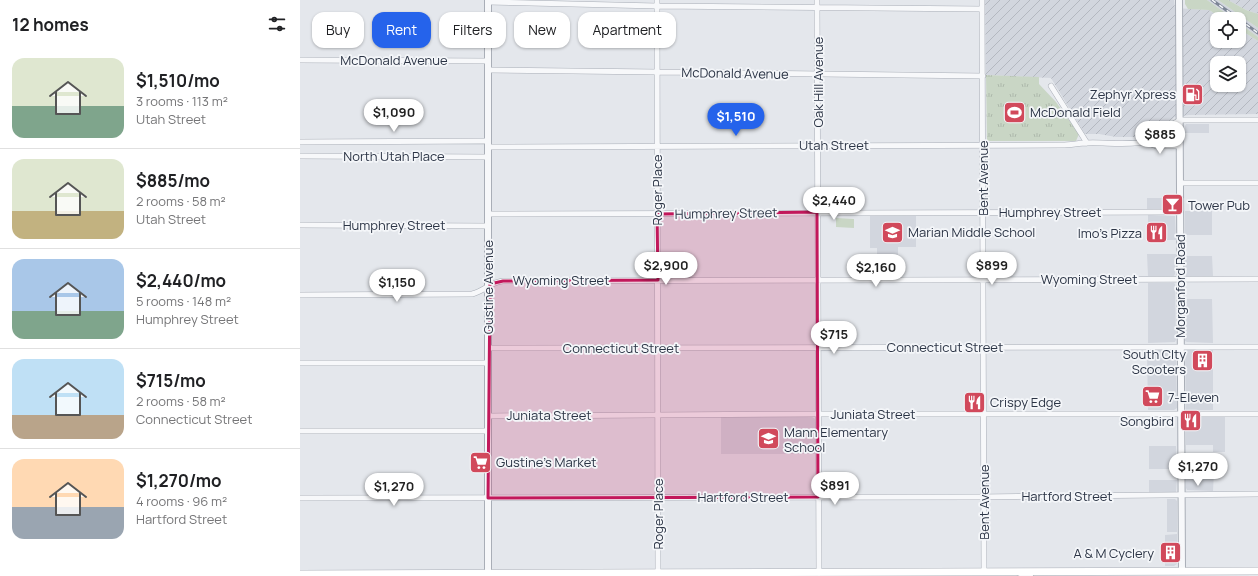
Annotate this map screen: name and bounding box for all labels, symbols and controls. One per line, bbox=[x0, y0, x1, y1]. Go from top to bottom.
chip: Buy bbox=[312, 12, 364, 48]
chip: Rent bbox=[372, 12, 431, 48]
chip: Filters bbox=[439, 12, 506, 48]
chip: New bbox=[514, 12, 570, 48]
chip: Apartment bbox=[578, 12, 676, 48]
map controls bbox=[1210, 12, 1246, 92]
button: locate bbox=[1210, 12, 1246, 48]
text: 12 homes bbox=[12, 13, 89, 36]
icon: filters bbox=[266, 13, 288, 35]
street label: Oak Hill Avenue bbox=[809, 36, 827, 127]
street label: McDonald Avenue bbox=[340, 51, 448, 69]
button: layers bbox=[1210, 56, 1246, 92]
street label: McDonald Avenue bbox=[681, 63, 789, 83]
text: $1,510/mo bbox=[136, 69, 220, 92]
icon: home bbox=[44, 74, 92, 122]
fuel station icon: Zephyr Xpress bbox=[1179, 81, 1205, 107]
place label: Zephyr Xpress bbox=[1090, 85, 1176, 103]
text: 3 rooms · 113 m² bbox=[136, 92, 228, 110]
pin: $1,090 bbox=[361, 99, 427, 133]
sports icon: McDonald Field bbox=[1001, 99, 1027, 125]
text: $1,090 bbox=[373, 103, 415, 121]
pin: $1,510 bbox=[703, 103, 769, 137]
place label: McDonald Field bbox=[1030, 103, 1121, 121]
text: $1,510 bbox=[716, 107, 756, 125]
text: Utah Street bbox=[136, 110, 206, 128]
pin: $885 bbox=[1136, 121, 1184, 155]
text: $885 bbox=[1144, 125, 1176, 143]
street label: Utah Street bbox=[799, 136, 869, 154]
street label: Bent Avenue bbox=[974, 140, 992, 216]
street label: North Utah Place bbox=[343, 147, 445, 165]
street label: Roger Place bbox=[648, 154, 666, 226]
text: $885/mo bbox=[136, 169, 210, 192]
icon: home bbox=[44, 175, 92, 223]
pin: $2,440 bbox=[801, 187, 867, 221]
text: $2,440 bbox=[812, 191, 856, 209]
text: 2 rooms · 58 m² bbox=[136, 192, 226, 210]
bar icon: Tower Pub bbox=[1159, 192, 1185, 218]
place label: Tower Pub bbox=[1188, 196, 1250, 214]
street label: Humphrey Street bbox=[674, 203, 778, 223]
street label: Humphrey Street bbox=[999, 203, 1101, 221]
text: Utah Street bbox=[136, 210, 206, 228]
street label: Humphrey Street bbox=[343, 216, 445, 234]
school or university icon: Marian Middle School bbox=[880, 219, 906, 245]
restaurant icon: Imo's Pizza bbox=[1144, 220, 1170, 246]
place label: Marian Middle School bbox=[908, 223, 1035, 241]
place label: Imo's Pizza bbox=[1078, 224, 1142, 242]
street label: Morganford Road bbox=[1171, 234, 1189, 338]
street label: Gustine Avenue bbox=[479, 239, 497, 334]
pin: $2,900 bbox=[633, 252, 699, 286]
pin: $899 bbox=[968, 252, 1016, 286]
pin: $2,160 bbox=[843, 254, 909, 288]
text: $2,900 bbox=[643, 256, 689, 274]
text: $899 bbox=[976, 256, 1008, 274]
text: $2,160 bbox=[856, 258, 896, 276]
text: $2,440/mo bbox=[136, 269, 226, 292]
pin: $1,150 bbox=[364, 269, 430, 303]
street label: Wyoming Street bbox=[1041, 270, 1137, 288]
street label: Wyoming Street bbox=[513, 271, 609, 289]
text: $1,150 bbox=[378, 273, 416, 291]
icon: home bbox=[44, 275, 92, 323]
text: 5 rooms · 148 m² bbox=[136, 292, 231, 310]
text: Humphrey Street bbox=[136, 310, 239, 328]
pin: $715 bbox=[810, 321, 858, 355]
text: $715 bbox=[820, 325, 848, 343]
street label: Connecticut Street bbox=[887, 338, 1003, 356]
street label: Connecticut Street bbox=[563, 339, 679, 357]
place label: South CIty Scooters bbox=[1123, 345, 1186, 378]
building icon: South CIty Scooters bbox=[1189, 348, 1215, 374]
text: $715/mo bbox=[136, 369, 206, 392]
icon: home bbox=[44, 375, 92, 423]
supermarket icon: 7-Eleven bbox=[1140, 384, 1166, 410]
place label: 7-Eleven bbox=[1168, 388, 1219, 406]
restaurant icon: Crispy Edge bbox=[961, 389, 987, 415]
text: 2 rooms · 58 m² bbox=[136, 392, 226, 410]
place label: Crispy Edge bbox=[990, 393, 1062, 411]
street label: Juniata Street bbox=[831, 405, 915, 423]
street label: Juniata Street bbox=[507, 406, 591, 424]
restaurant icon: Songbird bbox=[1177, 408, 1203, 434]
text: Connecticut Street bbox=[136, 410, 252, 428]
place label: Songbird bbox=[1120, 412, 1174, 430]
place label: Mann Elementary School bbox=[784, 423, 888, 456]
school or university icon: Mann Elementary School bbox=[755, 426, 781, 452]
supermarket icon: Gustine's Market bbox=[468, 449, 494, 475]
place label: Gustine's Market bbox=[496, 453, 596, 471]
pin: $1,270 bbox=[1165, 453, 1231, 487]
text: $1,270 bbox=[1178, 457, 1218, 475]
street label: Bent Avenue bbox=[975, 464, 993, 540]
text: $1,270/mo bbox=[136, 469, 221, 492]
pin: $891 bbox=[811, 472, 859, 506]
pin: $1,270 bbox=[361, 473, 427, 507]
icon: home bbox=[44, 475, 92, 523]
text: $891 bbox=[820, 476, 850, 494]
text: $1,270 bbox=[374, 477, 414, 495]
street label: Roger Place bbox=[649, 478, 667, 550]
street label: Hartford Street bbox=[1021, 487, 1113, 505]
street label: Hartford Street bbox=[697, 488, 789, 506]
text: 4 rooms · 96 m² bbox=[136, 492, 227, 510]
text: Hartford Street bbox=[136, 510, 227, 528]
building icon: A & M Cyclery bbox=[1157, 540, 1183, 566]
place label: A & M Cyclery bbox=[1074, 544, 1154, 562]

